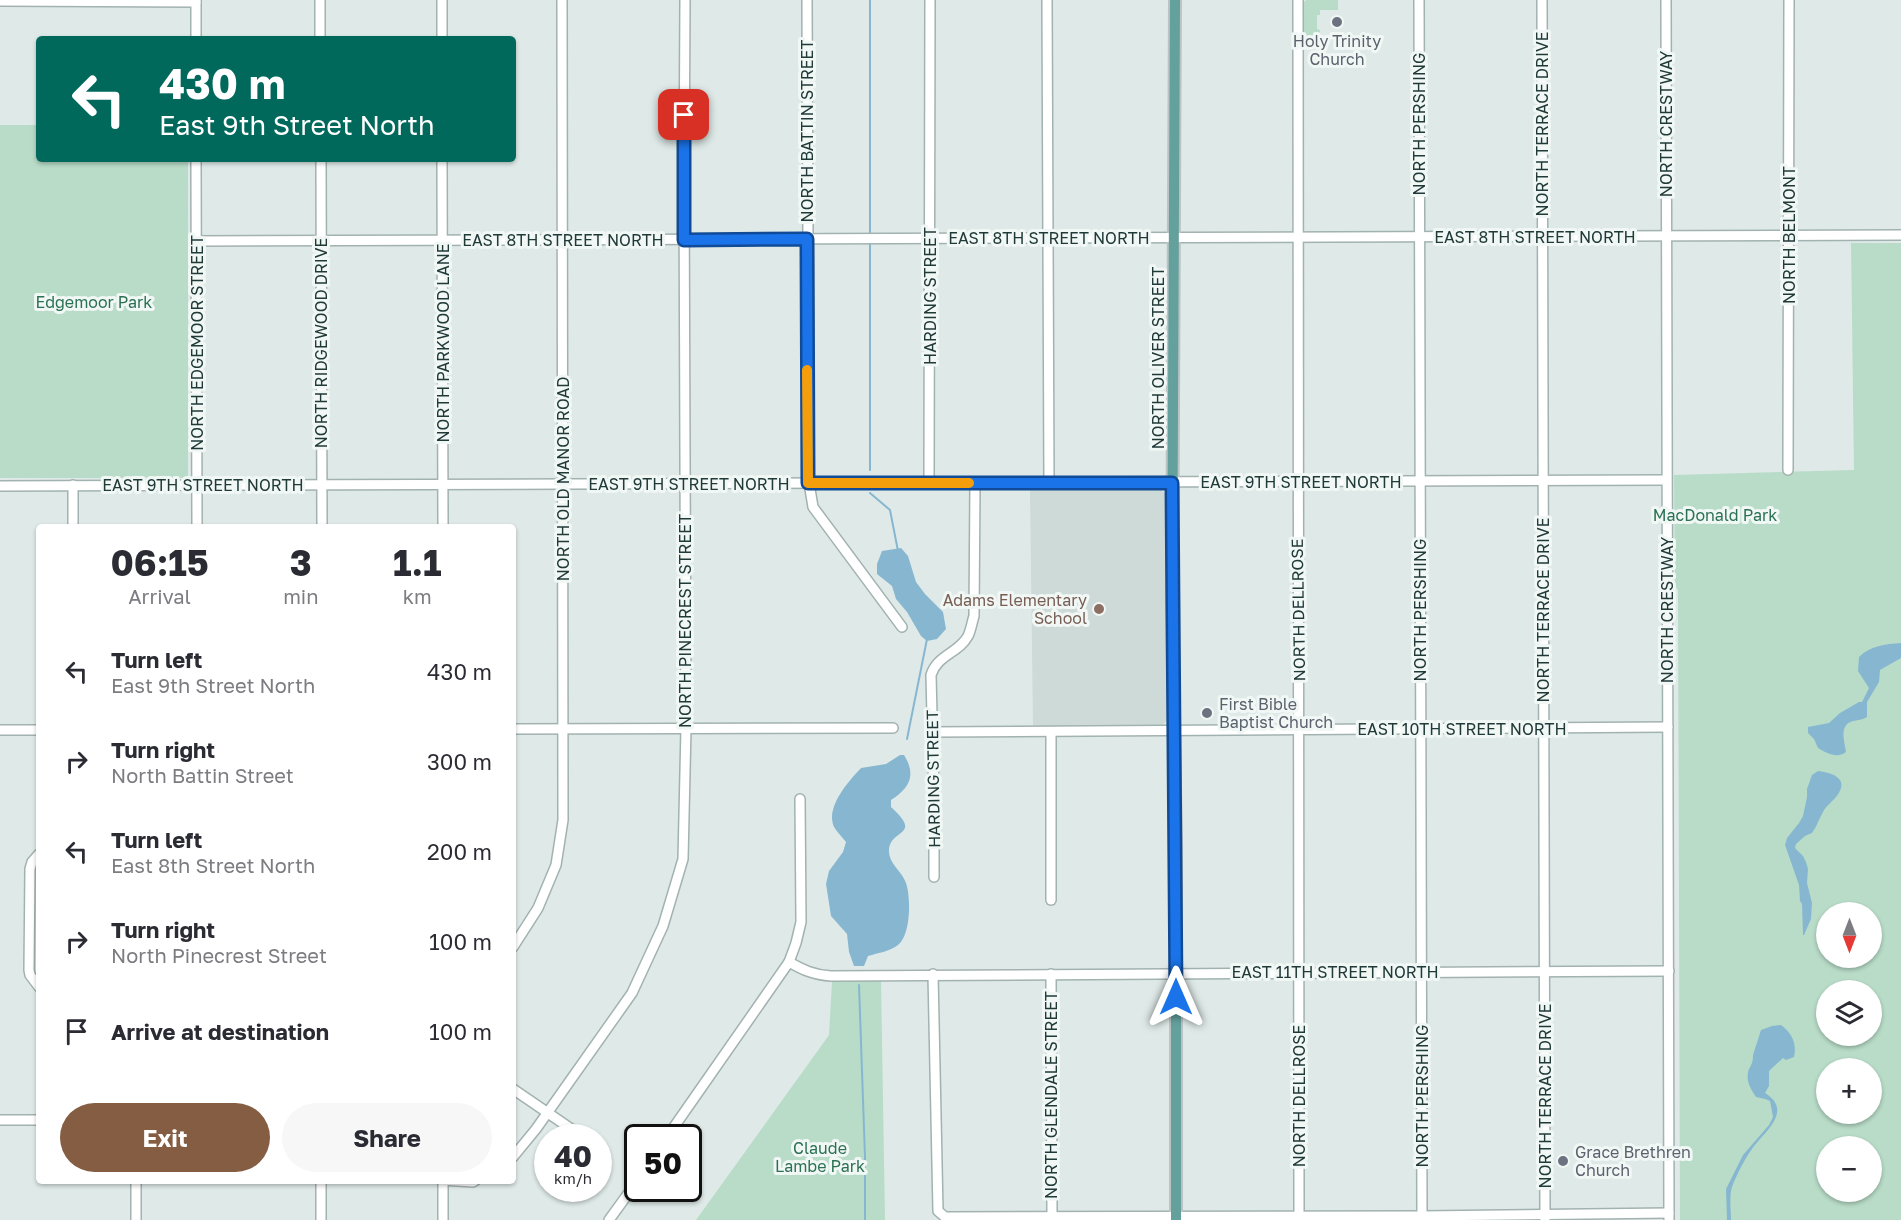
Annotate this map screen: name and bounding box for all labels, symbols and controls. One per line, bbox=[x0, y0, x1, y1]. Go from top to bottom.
marker: Holy Trinity Church bbox=[1330, 15, 1344, 29]
place label: Holy Trinity Church bbox=[1293, 31, 1381, 69]
street label: NORTH TERRACE DRIVE bbox=[1532, 32, 1552, 216]
street label: NORTH BATTIN STREET bbox=[797, 40, 817, 222]
street label: NORTH CRESTWAY bbox=[1656, 50, 1676, 197]
street label: NORTH PERSHING bbox=[1409, 53, 1429, 195]
text: 430 m bbox=[159, 58, 285, 108]
icon: left bbox=[60, 60, 138, 138]
pin bbox=[658, 89, 709, 140]
icon: arrive bbox=[667, 98, 700, 131]
text: East 9th Street North bbox=[159, 109, 435, 141]
street label: NORTH BELMONT bbox=[1779, 166, 1799, 304]
street label: HARDING STREET bbox=[920, 227, 940, 365]
street label: EAST 8TH STREET NORTH bbox=[1434, 227, 1636, 247]
street label: EAST 8TH STREET NORTH bbox=[948, 228, 1150, 248]
street label: EAST 8TH STREET NORTH bbox=[462, 230, 664, 250]
street label: NORTH EDGEMOOR STREET bbox=[187, 235, 207, 451]
street label: NORTH RIDGEWOOD DRIVE bbox=[311, 238, 331, 448]
street label: NORTH PARKWOOD LANE bbox=[433, 243, 453, 443]
street label: NORTH OLIVER STREET bbox=[1148, 267, 1168, 449]
park label: Edgemoor Park bbox=[36, 292, 152, 312]
street label: NORTH OLD MANOR ROAD bbox=[553, 377, 573, 581]
street label: EAST 9TH STREET NORTH bbox=[1200, 472, 1402, 492]
street label: EAST 9TH STREET NORTH bbox=[588, 474, 790, 494]
street label: EAST 9TH STREET NORTH bbox=[102, 475, 304, 495]
park label: MacDonald Park bbox=[1653, 505, 1777, 525]
street label: NORTH PINECREST STREET bbox=[675, 514, 695, 728]
street label: NORTH TERRACE DRIVE bbox=[1533, 518, 1553, 702]
street label: NORTH CRESTWAY bbox=[1657, 536, 1677, 683]
street label: NORTH DELLROSE bbox=[1287, 538, 1309, 682]
street label: NORTH PERSHING bbox=[1410, 539, 1430, 681]
text: 06:15 bbox=[110, 541, 209, 584]
text: 3 bbox=[290, 541, 312, 584]
text: 1.1 bbox=[393, 541, 442, 584]
text: Arrival bbox=[128, 584, 191, 608]
text: min bbox=[283, 584, 319, 608]
text: km bbox=[403, 584, 432, 608]
place label: Adams Elementary School bbox=[943, 590, 1087, 628]
marker: Adams Elementary School bbox=[1092, 602, 1106, 616]
text: Turn left bbox=[111, 646, 202, 673]
icon: left bbox=[60, 655, 93, 688]
text: 430 m bbox=[427, 658, 492, 685]
text: East 9th Street North bbox=[111, 673, 315, 697]
place label: First Bible Baptist Church bbox=[1219, 694, 1333, 732]
marker: First Bible Baptist Church bbox=[1200, 706, 1214, 720]
street label: HARDING STREET bbox=[922, 710, 944, 848]
street label: EAST 10TH STREET NORTH bbox=[1357, 719, 1567, 739]
text: Turn right bbox=[111, 736, 215, 763]
icon: right bbox=[60, 745, 93, 778]
text: 300 m bbox=[427, 748, 492, 775]
text: North Battin Street bbox=[111, 763, 294, 787]
text: Turn left bbox=[111, 826, 202, 853]
icon: left bbox=[60, 835, 93, 868]
text: 200 m bbox=[427, 838, 492, 865]
text: East 8th Street North bbox=[111, 853, 315, 877]
north arrow bbox=[1816, 902, 1882, 968]
map controls bbox=[1816, 902, 1882, 1202]
text: Turn right bbox=[111, 916, 215, 943]
icon: right bbox=[60, 925, 93, 958]
text: 100 m bbox=[429, 928, 492, 955]
text: North Pinecrest Street bbox=[111, 943, 327, 967]
street label: EAST 11TH STREET NORTH bbox=[1231, 962, 1439, 982]
position arrow bbox=[1144, 965, 1208, 1029]
button: layers bbox=[1816, 980, 1882, 1046]
street label: NORTH GLENDALE STREET bbox=[1041, 991, 1061, 1199]
street label: NORTH TERRACE DRIVE bbox=[1535, 1004, 1555, 1188]
icon: arrive bbox=[60, 1015, 93, 1048]
text: Arrive at destination bbox=[111, 1018, 329, 1045]
text: 100 m bbox=[429, 1018, 492, 1045]
street label: NORTH DELLROSE bbox=[1289, 1025, 1309, 1167]
street label: NORTH PERSHING bbox=[1412, 1025, 1432, 1167]
button: + bbox=[1816, 1058, 1882, 1124]
button: Exit bbox=[60, 1103, 270, 1172]
button: Share bbox=[282, 1103, 492, 1172]
speed limit sign: 50 bbox=[624, 1124, 702, 1202]
button: − bbox=[1816, 1136, 1882, 1202]
text: 40 bbox=[554, 1138, 592, 1174]
park label: Claude Lambe Park bbox=[775, 1138, 865, 1176]
place label: Grace Brethren Church bbox=[1575, 1142, 1691, 1180]
marker: Grace Brethren Church bbox=[1556, 1154, 1570, 1168]
text: km/h bbox=[554, 1169, 592, 1187]

